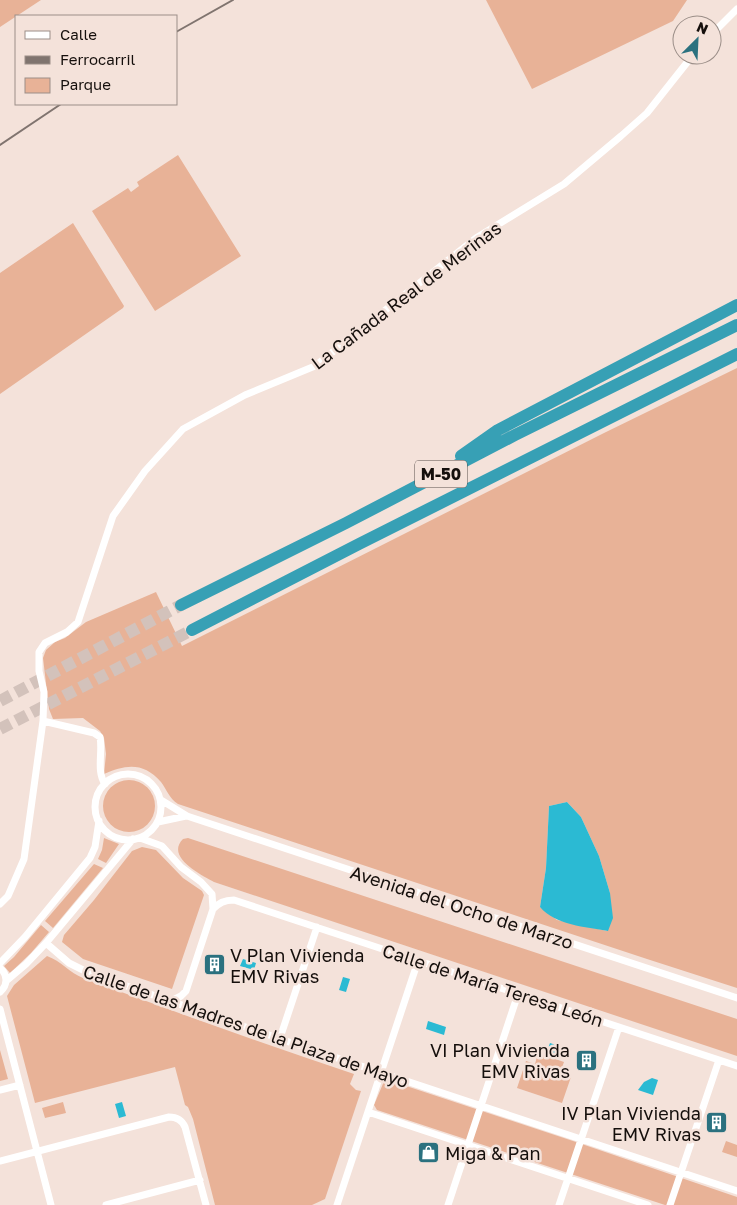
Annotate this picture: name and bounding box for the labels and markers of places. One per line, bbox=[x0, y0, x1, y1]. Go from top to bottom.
place label: V Plan Vivienda EMV Rivas bbox=[230, 944, 364, 987]
building icon: V Plan Vivienda EMV Rivas bbox=[202, 953, 226, 977]
place label: VI Plan Vivienda EMV Rivas bbox=[430, 1039, 570, 1082]
building icon: VI Plan Vivienda EMV Rivas bbox=[574, 1048, 598, 1072]
place label: IV Plan Vivienda EMV Rivas bbox=[561, 1102, 701, 1145]
building icon: IV Plan Vivienda EMV Rivas bbox=[705, 1111, 729, 1135]
shop icon: Miga & Pan bbox=[417, 1141, 441, 1165]
place label: Miga & Pan bbox=[445, 1142, 540, 1164]

